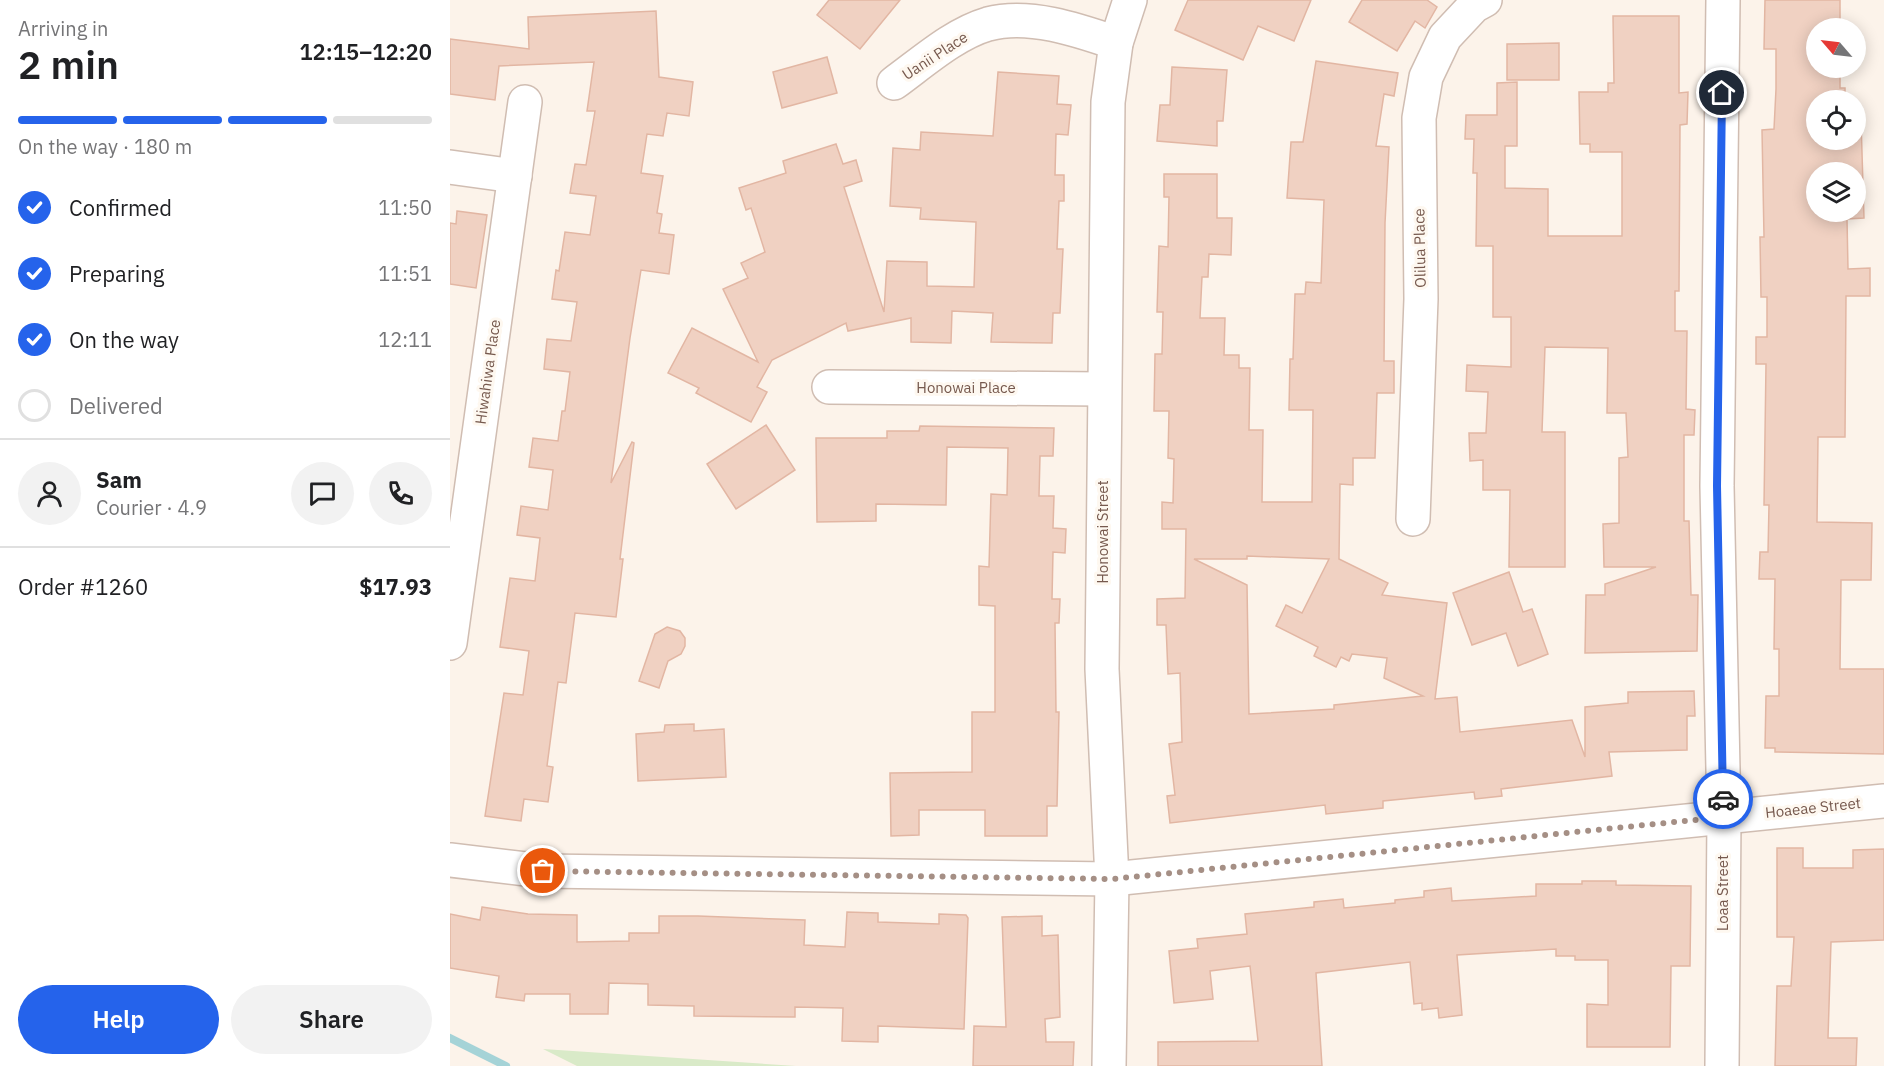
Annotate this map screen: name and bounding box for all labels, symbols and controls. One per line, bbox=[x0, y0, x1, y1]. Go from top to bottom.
text: Arriving in bbox=[18, 15, 108, 42]
north arrow bbox=[1806, 18, 1866, 78]
map controls bbox=[1806, 18, 1866, 222]
street label: Uanii Place bbox=[898, 27, 971, 84]
text: 12:15–12:20 bbox=[299, 37, 432, 66]
text: 2 min bbox=[18, 39, 119, 90]
pin bbox=[1696, 67, 1747, 118]
icon: home bbox=[1705, 76, 1738, 109]
button: locate bbox=[1806, 90, 1866, 150]
text: On the way · 180 m bbox=[18, 133, 192, 160]
button: layers bbox=[1806, 162, 1866, 222]
icon: check bbox=[18, 191, 51, 224]
text: Confirmed bbox=[69, 193, 172, 222]
text: 11:50 bbox=[378, 194, 432, 221]
street label: Olilua Place bbox=[1409, 208, 1430, 288]
icon: check bbox=[18, 257, 51, 290]
text: Preparing bbox=[69, 259, 164, 288]
text: 11:51 bbox=[378, 260, 432, 287]
street label: Hiwahiwa Place bbox=[471, 318, 504, 426]
icon: check bbox=[18, 323, 51, 356]
text: On the way bbox=[69, 325, 179, 354]
text: 12:11 bbox=[378, 326, 432, 353]
street label: Honowai Place bbox=[916, 378, 1016, 397]
text: Delivered bbox=[69, 391, 163, 420]
button: person bbox=[18, 462, 81, 525]
button: chat bbox=[291, 462, 354, 525]
button: phone bbox=[369, 462, 432, 525]
text: Sam bbox=[96, 465, 142, 494]
street label: Honowai Street bbox=[1093, 480, 1112, 584]
text: Courier · 4.9 bbox=[96, 494, 207, 521]
text: Order #1260 bbox=[18, 572, 148, 601]
text: $17.93 bbox=[359, 572, 432, 601]
courier bbox=[1693, 769, 1753, 829]
icon: car bbox=[1707, 783, 1740, 816]
street label: Hoaeae Street bbox=[1764, 793, 1862, 822]
pin bbox=[517, 845, 568, 896]
icon: bag bbox=[526, 854, 559, 887]
street label: Loaa Street bbox=[1713, 855, 1732, 931]
button: Help bbox=[18, 985, 219, 1054]
button: Share bbox=[231, 985, 432, 1054]

